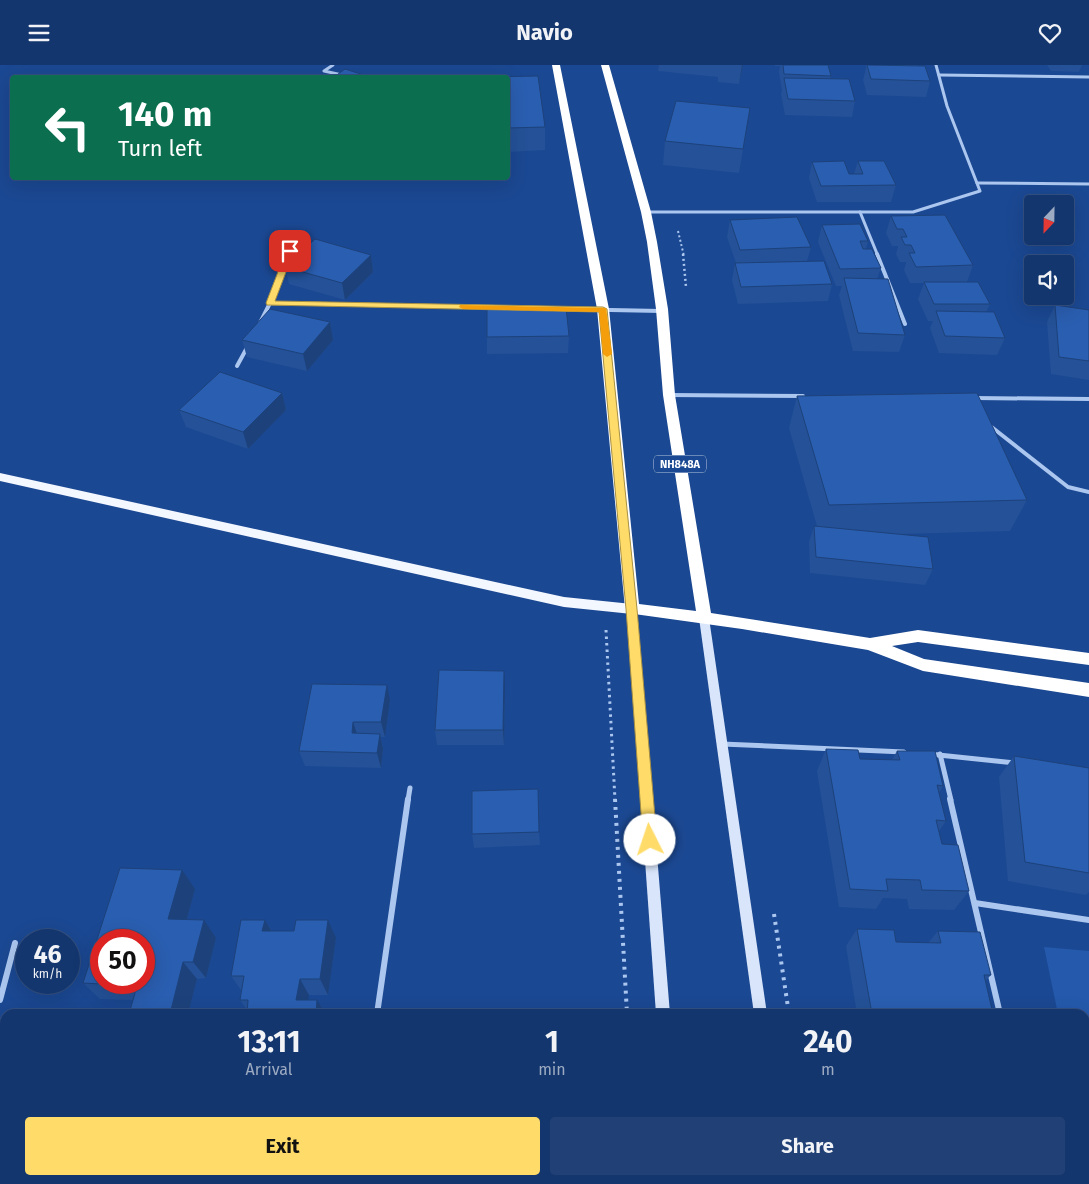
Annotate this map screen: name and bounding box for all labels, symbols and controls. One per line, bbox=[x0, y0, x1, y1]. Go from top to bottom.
icon: menu bbox=[25, 19, 53, 47]
text: Navio bbox=[516, 19, 573, 46]
icon: heart bbox=[1036, 19, 1064, 47]
text: 140 m bbox=[118, 93, 212, 135]
icon: left bbox=[35, 95, 100, 160]
text: Turn left bbox=[118, 135, 202, 162]
north arrow bbox=[1024, 195, 1074, 245]
map controls bbox=[1024, 195, 1074, 305]
pin bbox=[269, 230, 311, 272]
icon: arrive bbox=[276, 237, 304, 265]
button: sound bbox=[1024, 255, 1074, 305]
road number: NH848A bbox=[654, 455, 706, 473]
position arrow bbox=[623, 813, 675, 865]
speed limit sign: 50 bbox=[90, 929, 155, 994]
text: 46 bbox=[33, 940, 62, 970]
text: km/h bbox=[33, 967, 62, 981]
text: 13:11 bbox=[238, 1024, 301, 1060]
text: 1 bbox=[545, 1024, 559, 1060]
text: 240 bbox=[803, 1024, 852, 1060]
text: Arrival bbox=[246, 1060, 293, 1079]
text: min bbox=[538, 1060, 566, 1079]
text: m bbox=[821, 1060, 835, 1079]
button: Exit bbox=[25, 1117, 540, 1175]
button: Share bbox=[550, 1117, 1065, 1175]

